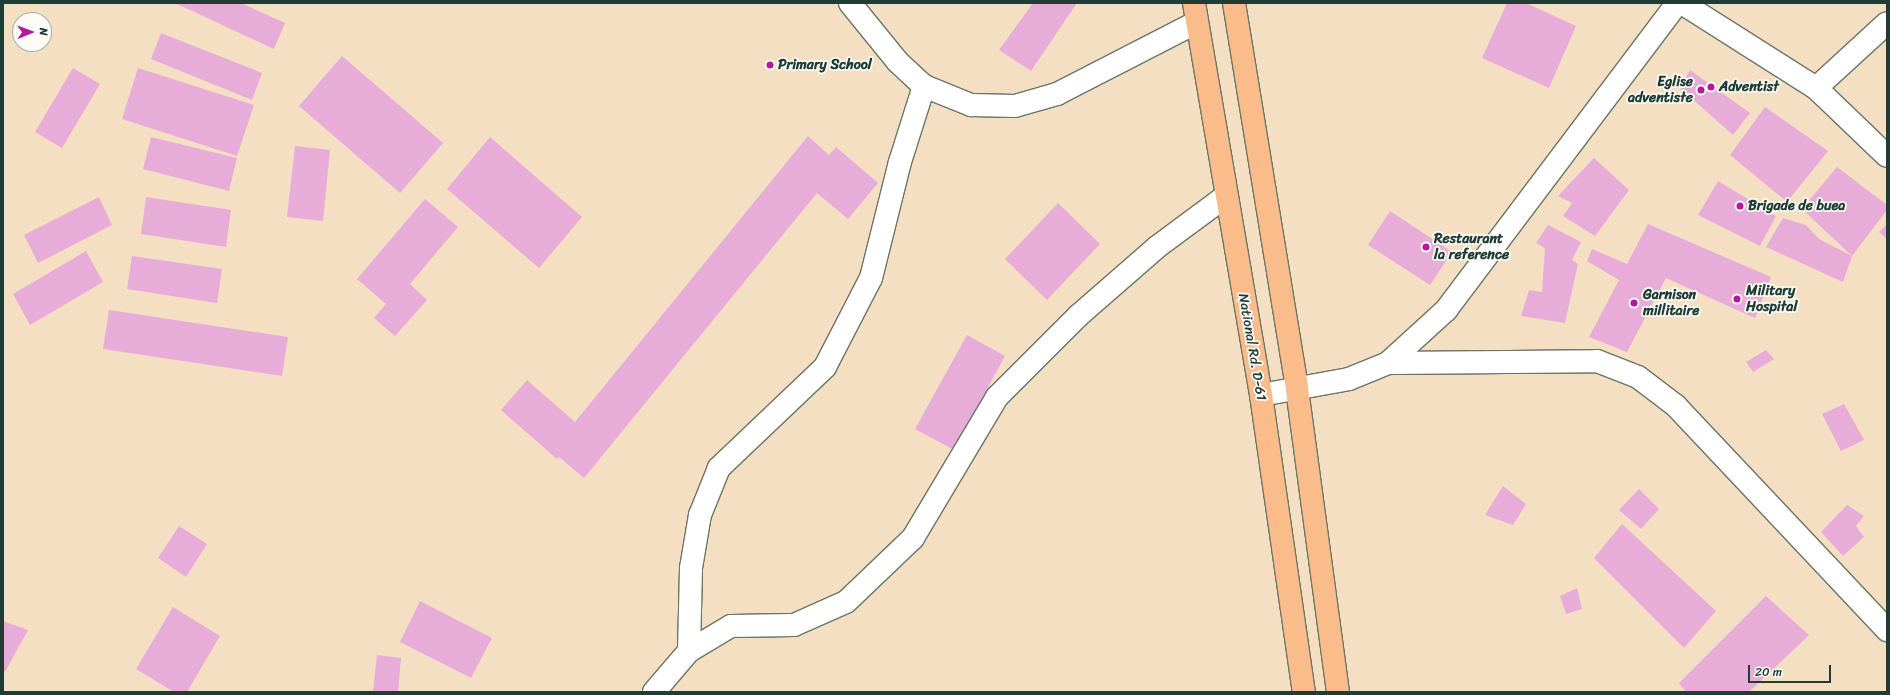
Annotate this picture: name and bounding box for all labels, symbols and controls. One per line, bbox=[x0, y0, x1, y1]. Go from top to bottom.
north arrow bbox=[12, 12, 52, 52]
text: N bbox=[34, 28, 53, 36]
place label: Primary School bbox=[778, 57, 872, 73]
marker: Primary School bbox=[765, 60, 775, 70]
place label: Eglise adventiste bbox=[1628, 74, 1693, 106]
place label: Adventist bbox=[1719, 79, 1779, 95]
marker: Adventist bbox=[1706, 82, 1716, 92]
marker: Eglise adventiste bbox=[1696, 85, 1706, 95]
place label: Brigade de buea bbox=[1748, 198, 1846, 214]
marker: Brigade de buea bbox=[1735, 201, 1745, 211]
place label: Restaurant la reference bbox=[1434, 231, 1509, 264]
marker: Restaurant la reference bbox=[1421, 242, 1431, 252]
place label: Military Hospital bbox=[1746, 283, 1797, 316]
place label: Garnison millitaire bbox=[1643, 287, 1699, 320]
street label: National Rd. D-61 bbox=[1234, 292, 1270, 402]
marker: Military Hospital bbox=[1731, 293, 1743, 305]
marker: Garnison millitaire bbox=[1628, 297, 1640, 309]
scale bar bbox=[1750, 657, 1833, 683]
text: 20 m bbox=[1755, 661, 1782, 683]

